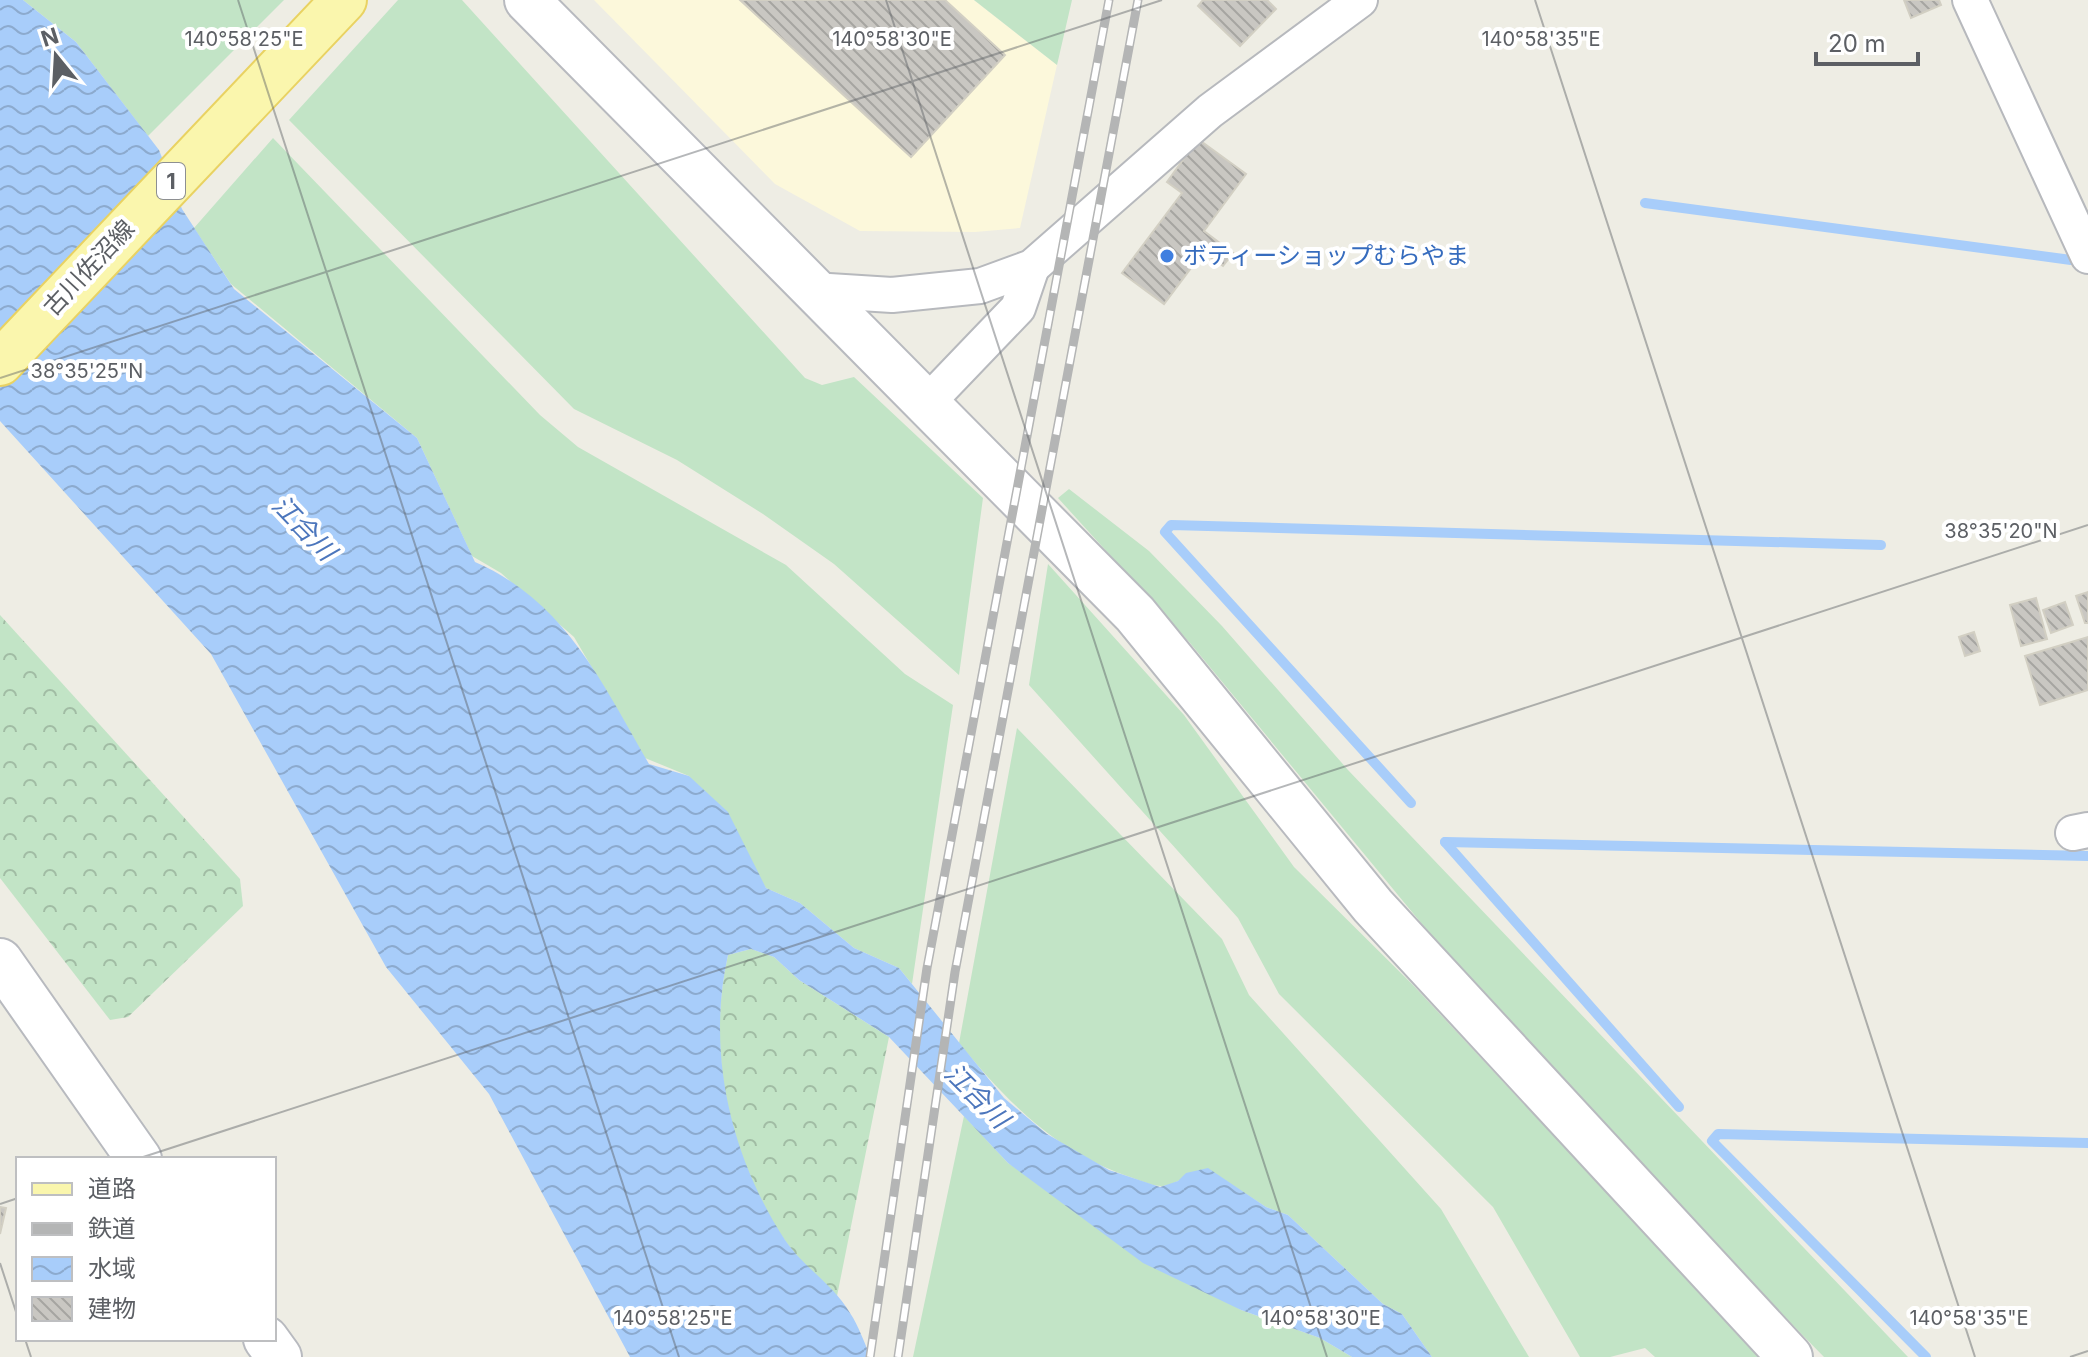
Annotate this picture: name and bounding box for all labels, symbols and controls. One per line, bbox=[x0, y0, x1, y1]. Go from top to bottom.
north arrow bbox=[16, 16, 96, 96]
scale bar bbox=[1816, 16, 1918, 66]
text: N bbox=[38, 22, 62, 52]
text: 140°58'25"E bbox=[184, 27, 304, 51]
text: 140°58'30"E bbox=[832, 27, 952, 51]
text: 140°58'35"E bbox=[1481, 27, 1601, 51]
text: 20 m bbox=[1828, 29, 1886, 58]
road number: 1 bbox=[157, 163, 185, 199]
street label: 古川佐沼線 bbox=[37, 214, 140, 321]
place label: ボティーショップむらやま bbox=[1183, 241, 1469, 270]
marker: ボティーショップむらやま bbox=[1158, 247, 1176, 265]
text: 38°35'25"N bbox=[31, 359, 143, 383]
water label: 江合川 bbox=[266, 489, 345, 569]
text: 38°35'20"N bbox=[1944, 519, 2058, 543]
water label: 江合川 bbox=[939, 1057, 1018, 1136]
legend bbox=[16, 1157, 276, 1341]
text: 道路 bbox=[88, 1174, 136, 1203]
text: 鉄道 bbox=[88, 1214, 136, 1243]
text: 水域 bbox=[88, 1254, 136, 1283]
text: 建物 bbox=[88, 1294, 136, 1323]
text: 140°58'25"E bbox=[613, 1306, 733, 1330]
text: 140°58'30"E bbox=[1261, 1306, 1381, 1330]
text: 140°58'35"E bbox=[1909, 1306, 2029, 1330]

